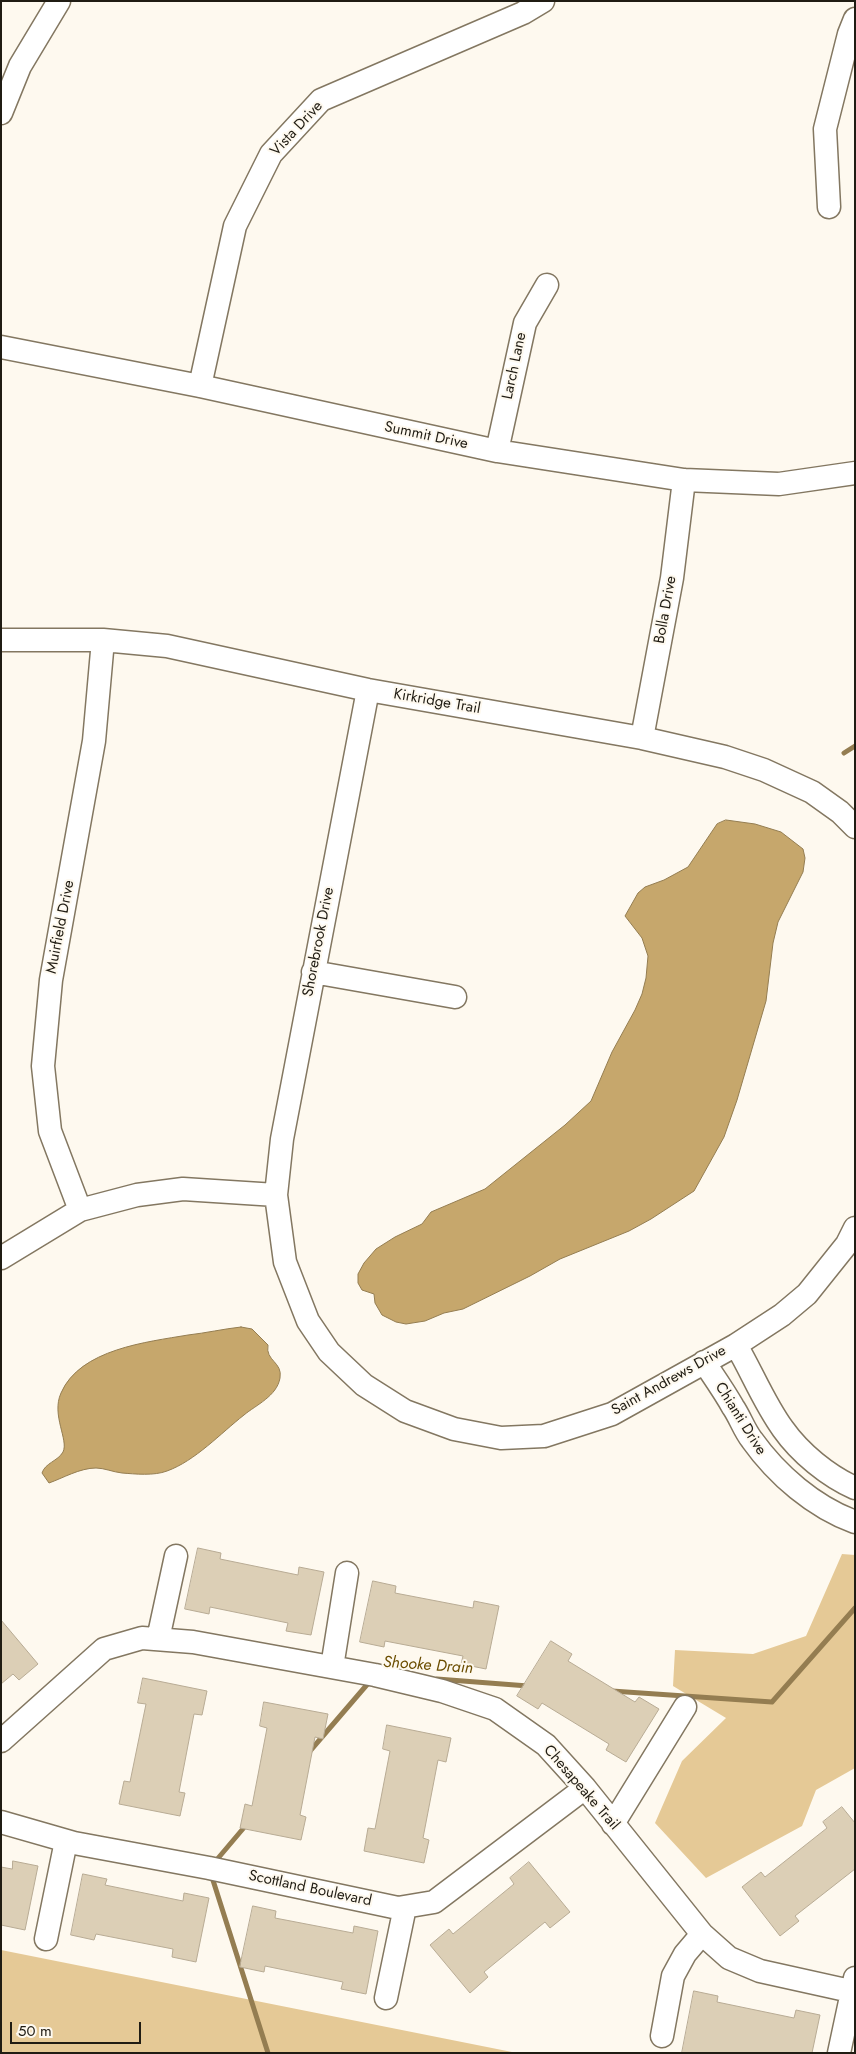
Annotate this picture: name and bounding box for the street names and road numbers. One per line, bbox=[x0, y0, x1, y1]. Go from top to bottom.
street label: Vista Drive bbox=[267, 98, 327, 160]
street label: Larch Lane bbox=[499, 331, 531, 401]
street label: Summit Drive bbox=[383, 418, 469, 454]
street label: Bolla Drive bbox=[651, 575, 681, 645]
street label: Kirkridge Trail bbox=[392, 685, 482, 719]
street label: Muirfield Drive bbox=[43, 879, 79, 975]
street label: Shorebrook Drive bbox=[300, 886, 338, 998]
street label: Saint Andrews Drive bbox=[609, 1342, 729, 1420]
street label: Chianti Drive bbox=[711, 1379, 769, 1459]
street label: Chesapeake Trail bbox=[539, 1742, 623, 1834]
street label: Scottland Boulevard bbox=[247, 1867, 373, 1911]

